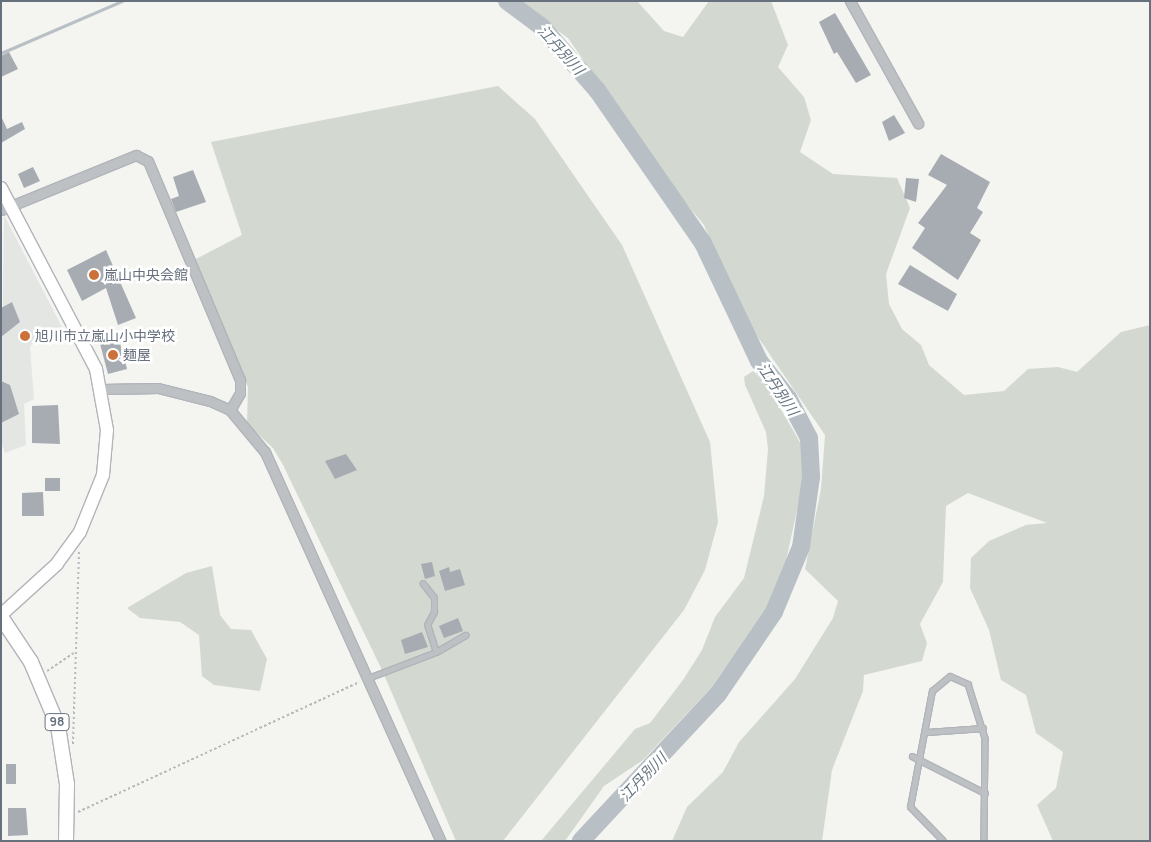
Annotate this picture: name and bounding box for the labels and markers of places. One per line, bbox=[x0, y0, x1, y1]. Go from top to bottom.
place label: 嵐山中央会館 bbox=[104, 267, 188, 283]
marker: 嵐山中央会館 bbox=[88, 269, 100, 281]
place label: 旭川市立嵐山小中学校 bbox=[35, 328, 175, 344]
marker: 旭川市立嵐山小中学校 bbox=[19, 330, 31, 342]
place label: 麺屋 bbox=[123, 347, 151, 363]
marker: 麺屋 bbox=[107, 349, 119, 361]

